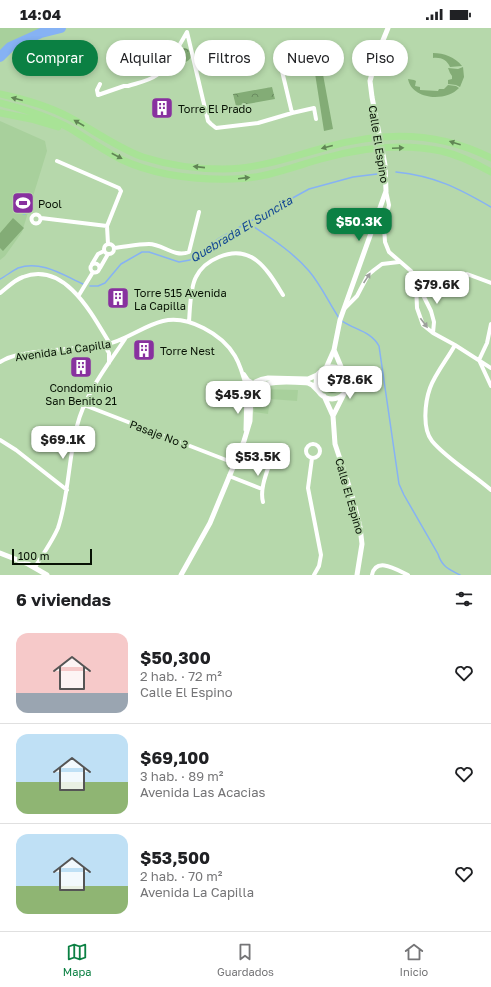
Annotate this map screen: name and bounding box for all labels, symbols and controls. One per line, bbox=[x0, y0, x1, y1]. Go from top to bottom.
text: 14:04 bbox=[20, 5, 61, 23]
chip: Comprar bbox=[12, 40, 98, 76]
chip: Alquilar bbox=[106, 40, 186, 76]
chip: Filtros bbox=[194, 40, 265, 76]
chip: Nuevo bbox=[273, 40, 344, 76]
chip: Piso bbox=[352, 40, 408, 76]
one-way arrow bbox=[11, 95, 23, 101]
building icon: Torre El Prado bbox=[149, 95, 175, 121]
place label: Torre El Prado bbox=[178, 102, 252, 115]
street label: Calle El Espino bbox=[366, 104, 392, 184]
one-way arrow bbox=[73, 119, 85, 126]
one-way arrow bbox=[449, 140, 461, 146]
one-way arrow bbox=[320, 144, 332, 150]
one-way arrow bbox=[392, 144, 404, 151]
one-way arrow bbox=[111, 153, 123, 160]
one-way arrow bbox=[193, 164, 205, 170]
one-way arrow bbox=[238, 175, 250, 181]
sports icon: Pool bbox=[10, 190, 36, 216]
water label: Quebrada El Suncita bbox=[187, 192, 296, 266]
place label: Pool bbox=[38, 197, 62, 210]
pin: $50.3K bbox=[326, 208, 392, 242]
text: $50.3K bbox=[336, 213, 382, 229]
pin: $79.6K bbox=[404, 271, 470, 305]
one-way arrow bbox=[364, 272, 371, 283]
text: $79.6K bbox=[414, 276, 460, 292]
building icon: Torre 515 Avenida La Capilla bbox=[105, 285, 131, 311]
place label: Torre 515 Avenida La Capilla bbox=[134, 286, 227, 312]
one-way arrow bbox=[419, 318, 428, 329]
street label: Avenida La Capilla bbox=[14, 337, 112, 363]
building icon: Torre Nest bbox=[131, 337, 157, 363]
place label: Torre Nest bbox=[160, 344, 215, 357]
building icon: Condominio San Benito 21 bbox=[68, 354, 94, 380]
pin: $78.6K bbox=[317, 366, 383, 400]
text: $78.6K bbox=[327, 371, 373, 387]
place label: Condominio San Benito 21 bbox=[45, 381, 117, 407]
pin: $45.9K bbox=[205, 381, 271, 415]
text: $45.9K bbox=[215, 386, 261, 402]
street label: Pasaje No 3 bbox=[128, 417, 190, 451]
pin: $69.1K bbox=[30, 426, 96, 460]
text: $69.1K bbox=[40, 431, 86, 447]
pin: $53.5K bbox=[225, 443, 291, 477]
text: $53.5K bbox=[235, 448, 281, 464]
street label: Calle El Espino bbox=[333, 457, 367, 536]
scale bar bbox=[12, 547, 92, 566]
text: 100 m bbox=[18, 549, 49, 562]
icon: filters bbox=[453, 588, 475, 610]
text: 6 viviendas bbox=[16, 589, 111, 610]
text: $50,300 bbox=[140, 647, 211, 668]
icon: home bbox=[48, 649, 96, 697]
icon: heart bbox=[453, 662, 475, 684]
text: 2 hab. · 72 m² bbox=[140, 668, 222, 684]
text: Calle El Espino bbox=[140, 684, 233, 700]
text: $69,100 bbox=[140, 747, 209, 768]
icon: home bbox=[48, 750, 96, 798]
icon: heart bbox=[453, 763, 475, 785]
text: 3 hab. · 89 m² bbox=[140, 768, 223, 784]
text: Avenida Las Acacias bbox=[140, 784, 265, 800]
text: $53,500 bbox=[140, 847, 210, 868]
icon: home bbox=[48, 850, 96, 898]
icon: heart bbox=[453, 863, 475, 885]
text: 2 hab. · 70 m² bbox=[140, 868, 223, 884]
text: Avenida La Capilla bbox=[140, 884, 254, 900]
tab: Mapa bbox=[63, 941, 91, 978]
tab: Guardados bbox=[217, 941, 274, 978]
tab: Inicio bbox=[400, 941, 428, 978]

